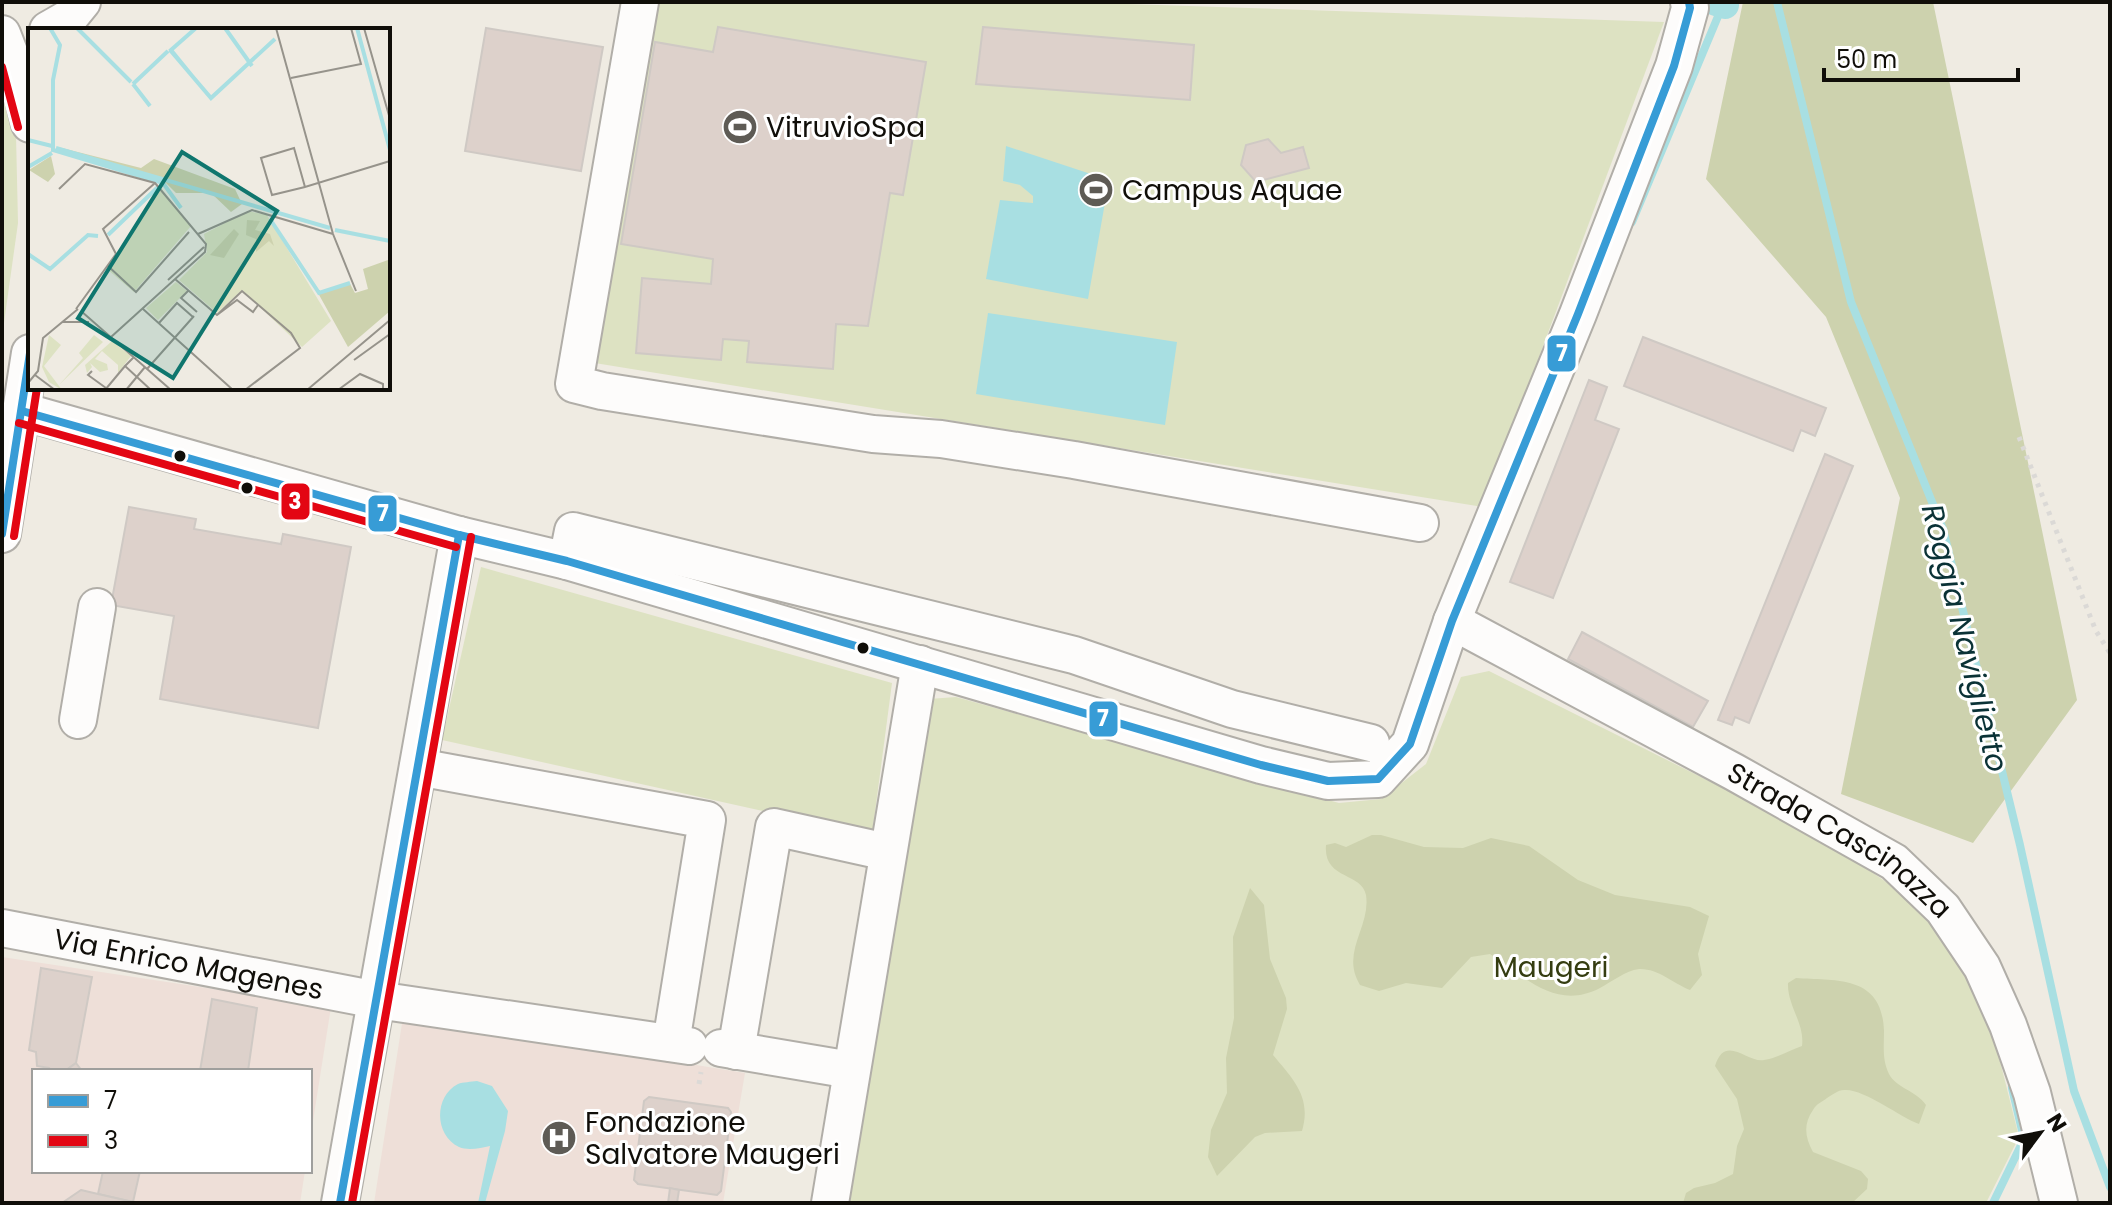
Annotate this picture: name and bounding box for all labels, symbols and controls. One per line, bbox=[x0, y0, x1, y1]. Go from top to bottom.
inset map bbox=[28, 28, 390, 390]
scale bar bbox=[1824, 32, 2018, 82]
text: 50 m bbox=[1836, 43, 1897, 76]
sports icon: VitruvioSpa bbox=[721, 108, 759, 146]
place label: VitruvioSpa bbox=[766, 108, 925, 147]
sports icon: Campus Aquae bbox=[1077, 171, 1115, 209]
place label: Campus Aquae bbox=[1122, 171, 1342, 210]
line badge: 7 bbox=[1546, 334, 1577, 373]
text: 7 bbox=[1556, 338, 1568, 369]
unlabelled marker bbox=[172, 448, 188, 464]
unlabelled marker bbox=[239, 480, 255, 496]
line badge: 3 bbox=[280, 482, 311, 521]
text: 3 bbox=[288, 486, 302, 517]
line badge: 7 bbox=[367, 494, 398, 533]
text: 7 bbox=[377, 498, 389, 529]
water label: Roggia Naviglietto bbox=[1911, 499, 2019, 777]
unlabelled marker bbox=[855, 640, 871, 656]
line badge: 7 bbox=[1088, 700, 1119, 738]
text: 7 bbox=[1097, 703, 1109, 734]
street label: Strada Cascinazza bbox=[1720, 753, 1960, 927]
street label: Via Enrico Magenes bbox=[51, 919, 327, 1009]
park label: Maugeri bbox=[1494, 948, 1608, 987]
legend bbox=[32, 1069, 312, 1173]
text: 7 bbox=[104, 1084, 117, 1117]
north arrow bbox=[2000, 1093, 2080, 1173]
place label: Fondazione Salvatore Maugeri bbox=[585, 1103, 840, 1174]
text: N bbox=[2039, 1107, 2074, 1138]
hospital icon: Fondazione Salvatore Maugeri bbox=[540, 1119, 578, 1157]
text: 3 bbox=[104, 1124, 118, 1157]

